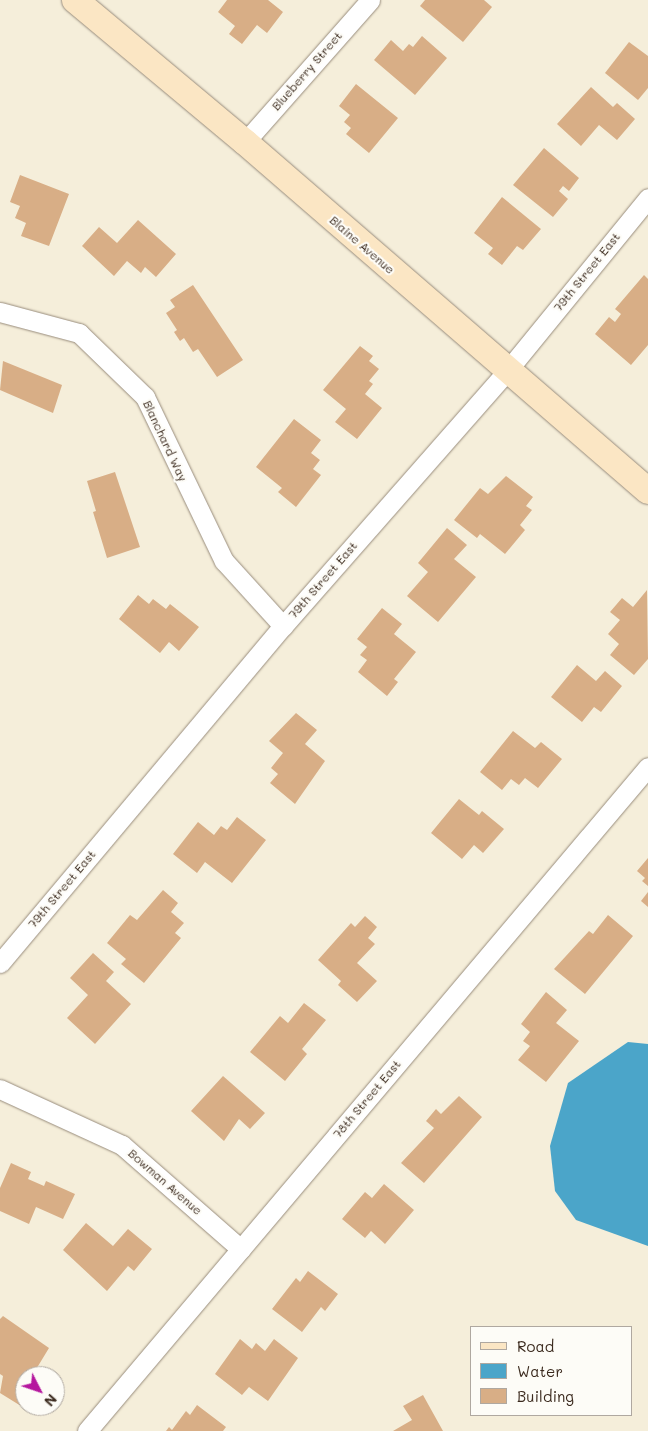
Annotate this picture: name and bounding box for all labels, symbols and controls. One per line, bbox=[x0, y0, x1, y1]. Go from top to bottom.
street label: Blueberry Street bbox=[269, 29, 345, 113]
street label: Blaine Avenue bbox=[327, 213, 397, 277]
street label: 79th Street East bbox=[551, 230, 623, 314]
street label: Blanchard Way bbox=[140, 398, 190, 484]
street label: 79th Street East bbox=[286, 539, 360, 621]
street label: 79th Street East bbox=[25, 847, 99, 931]
street label: 78th Street East bbox=[330, 1057, 404, 1141]
street label: Bowman Avenue bbox=[125, 1146, 205, 1218]
legend bbox=[470, 1326, 633, 1416]
text: Road bbox=[517, 1336, 554, 1356]
text: Water bbox=[517, 1361, 563, 1381]
north arrow bbox=[15, 1366, 65, 1416]
text: Building bbox=[517, 1386, 574, 1406]
text: N bbox=[40, 1390, 62, 1411]

